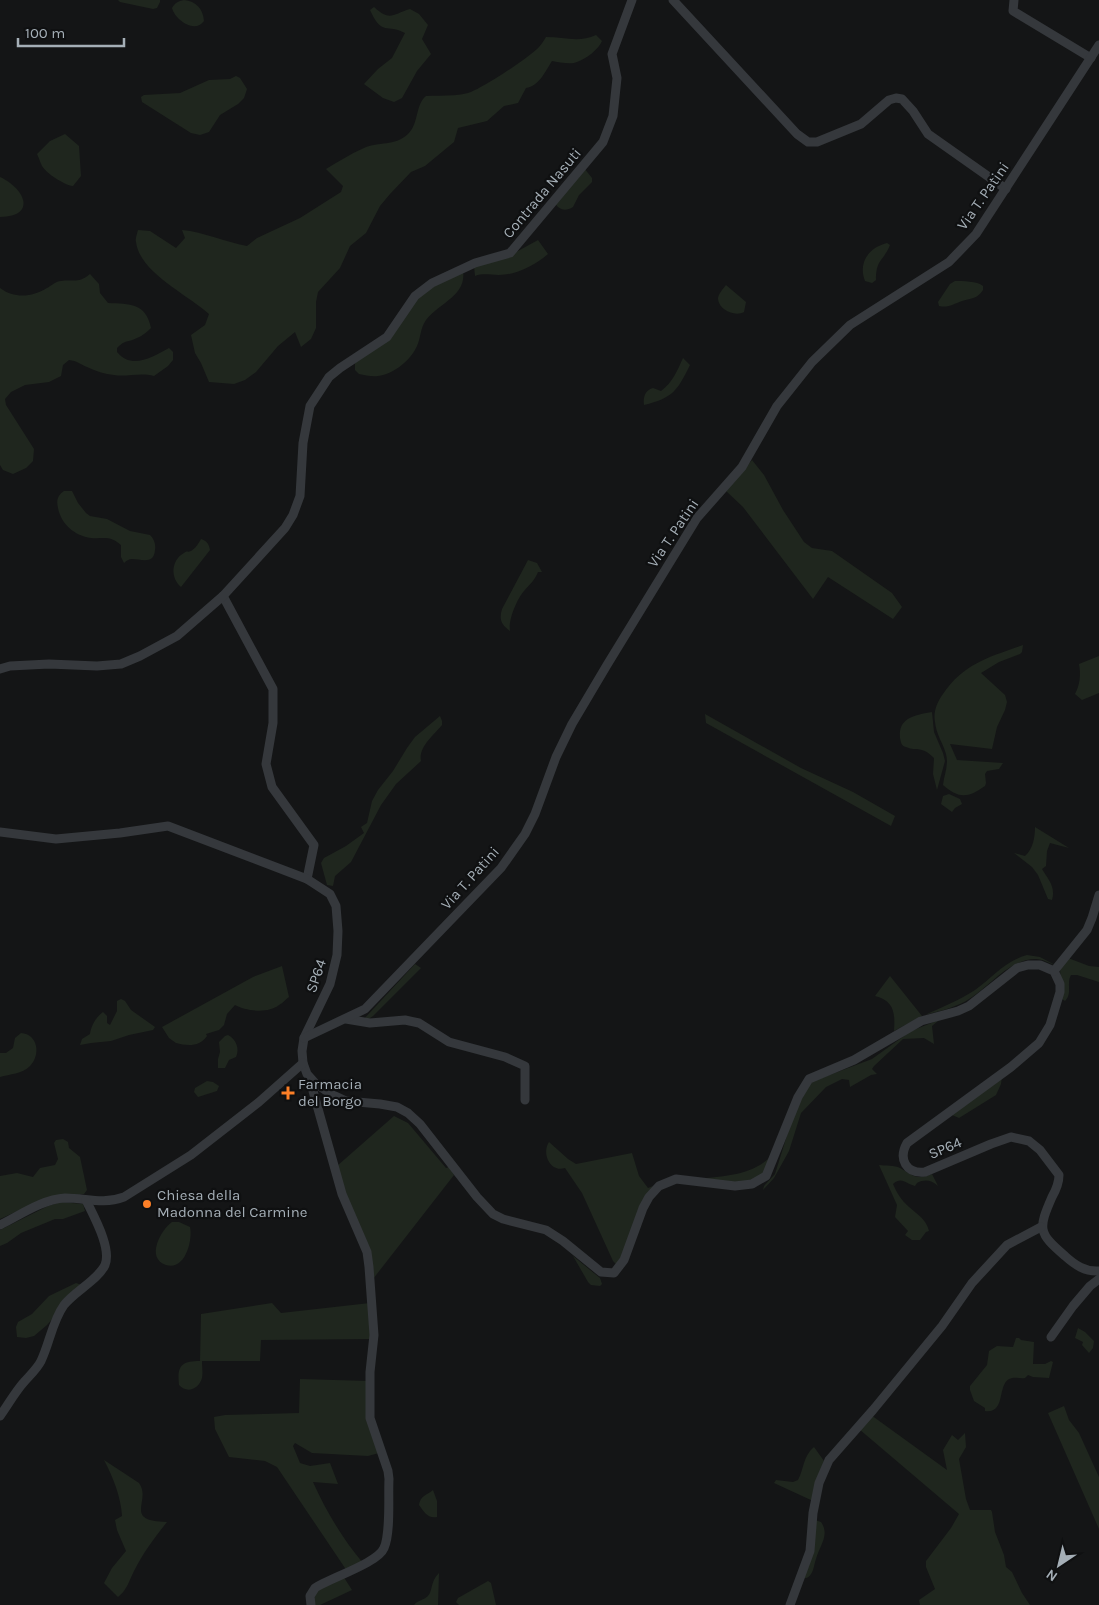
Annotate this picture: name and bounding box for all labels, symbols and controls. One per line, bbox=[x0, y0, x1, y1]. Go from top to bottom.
scale bar bbox=[18, 15, 124, 47]
text: 100 m bbox=[25, 24, 65, 42]
street label: Contrada Nasuti bbox=[499, 144, 585, 242]
street label: Via T. Patini bbox=[953, 159, 1013, 233]
street label: Via T. Patini bbox=[644, 495, 702, 571]
street label: Via T. Patini bbox=[437, 843, 503, 913]
street label: SP64 bbox=[302, 956, 330, 995]
place label: Farmacia del Borgo bbox=[298, 1075, 362, 1110]
marker: Farmacia del Borgo bbox=[282, 1087, 294, 1099]
street label: SP64 bbox=[926, 1133, 965, 1163]
place label: Chiesa della Madonna del Carmine bbox=[157, 1186, 307, 1221]
marker: Chiesa della Madonna del Carmine bbox=[141, 1198, 153, 1210]
north arrow bbox=[1034, 1540, 1084, 1590]
text: N bbox=[1043, 1565, 1061, 1585]

